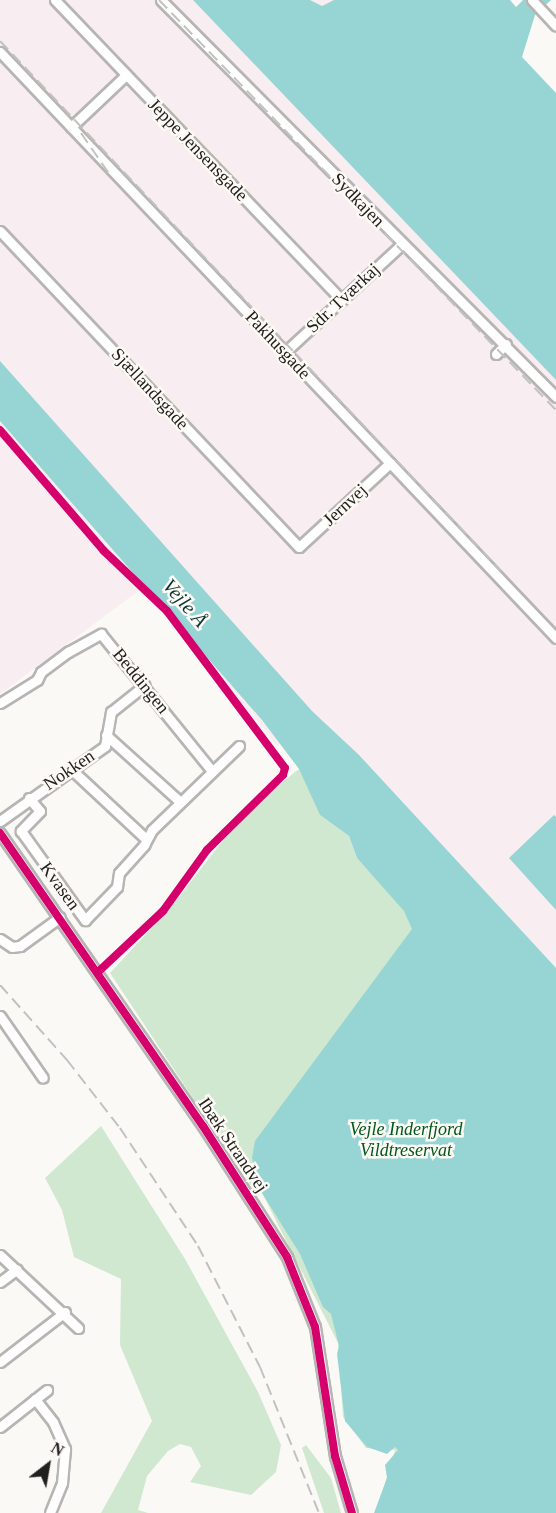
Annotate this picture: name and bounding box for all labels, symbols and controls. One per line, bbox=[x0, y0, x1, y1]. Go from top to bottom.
street label: Jeppe Jensensgade bbox=[144, 94, 252, 206]
street label: Sydkajen bbox=[327, 168, 389, 232]
street label: Sdr. Tværkaj bbox=[302, 258, 384, 338]
street label: Pakhusgade bbox=[241, 306, 315, 384]
street label: Sjællandsgade bbox=[107, 344, 193, 434]
street label: Jernvej bbox=[319, 479, 371, 531]
water label: Vejle Å bbox=[158, 574, 212, 632]
street label: Beddingen bbox=[108, 644, 174, 718]
street label: Nokken bbox=[39, 745, 99, 795]
street label: Kvasen bbox=[35, 858, 85, 914]
street label: Ibæk Strandvej bbox=[193, 1094, 273, 1196]
park label: Vejle Inderfjord Vildtreservat bbox=[350, 1119, 462, 1162]
north arrow bbox=[18, 1435, 78, 1495]
text: N bbox=[48, 1439, 67, 1459]

